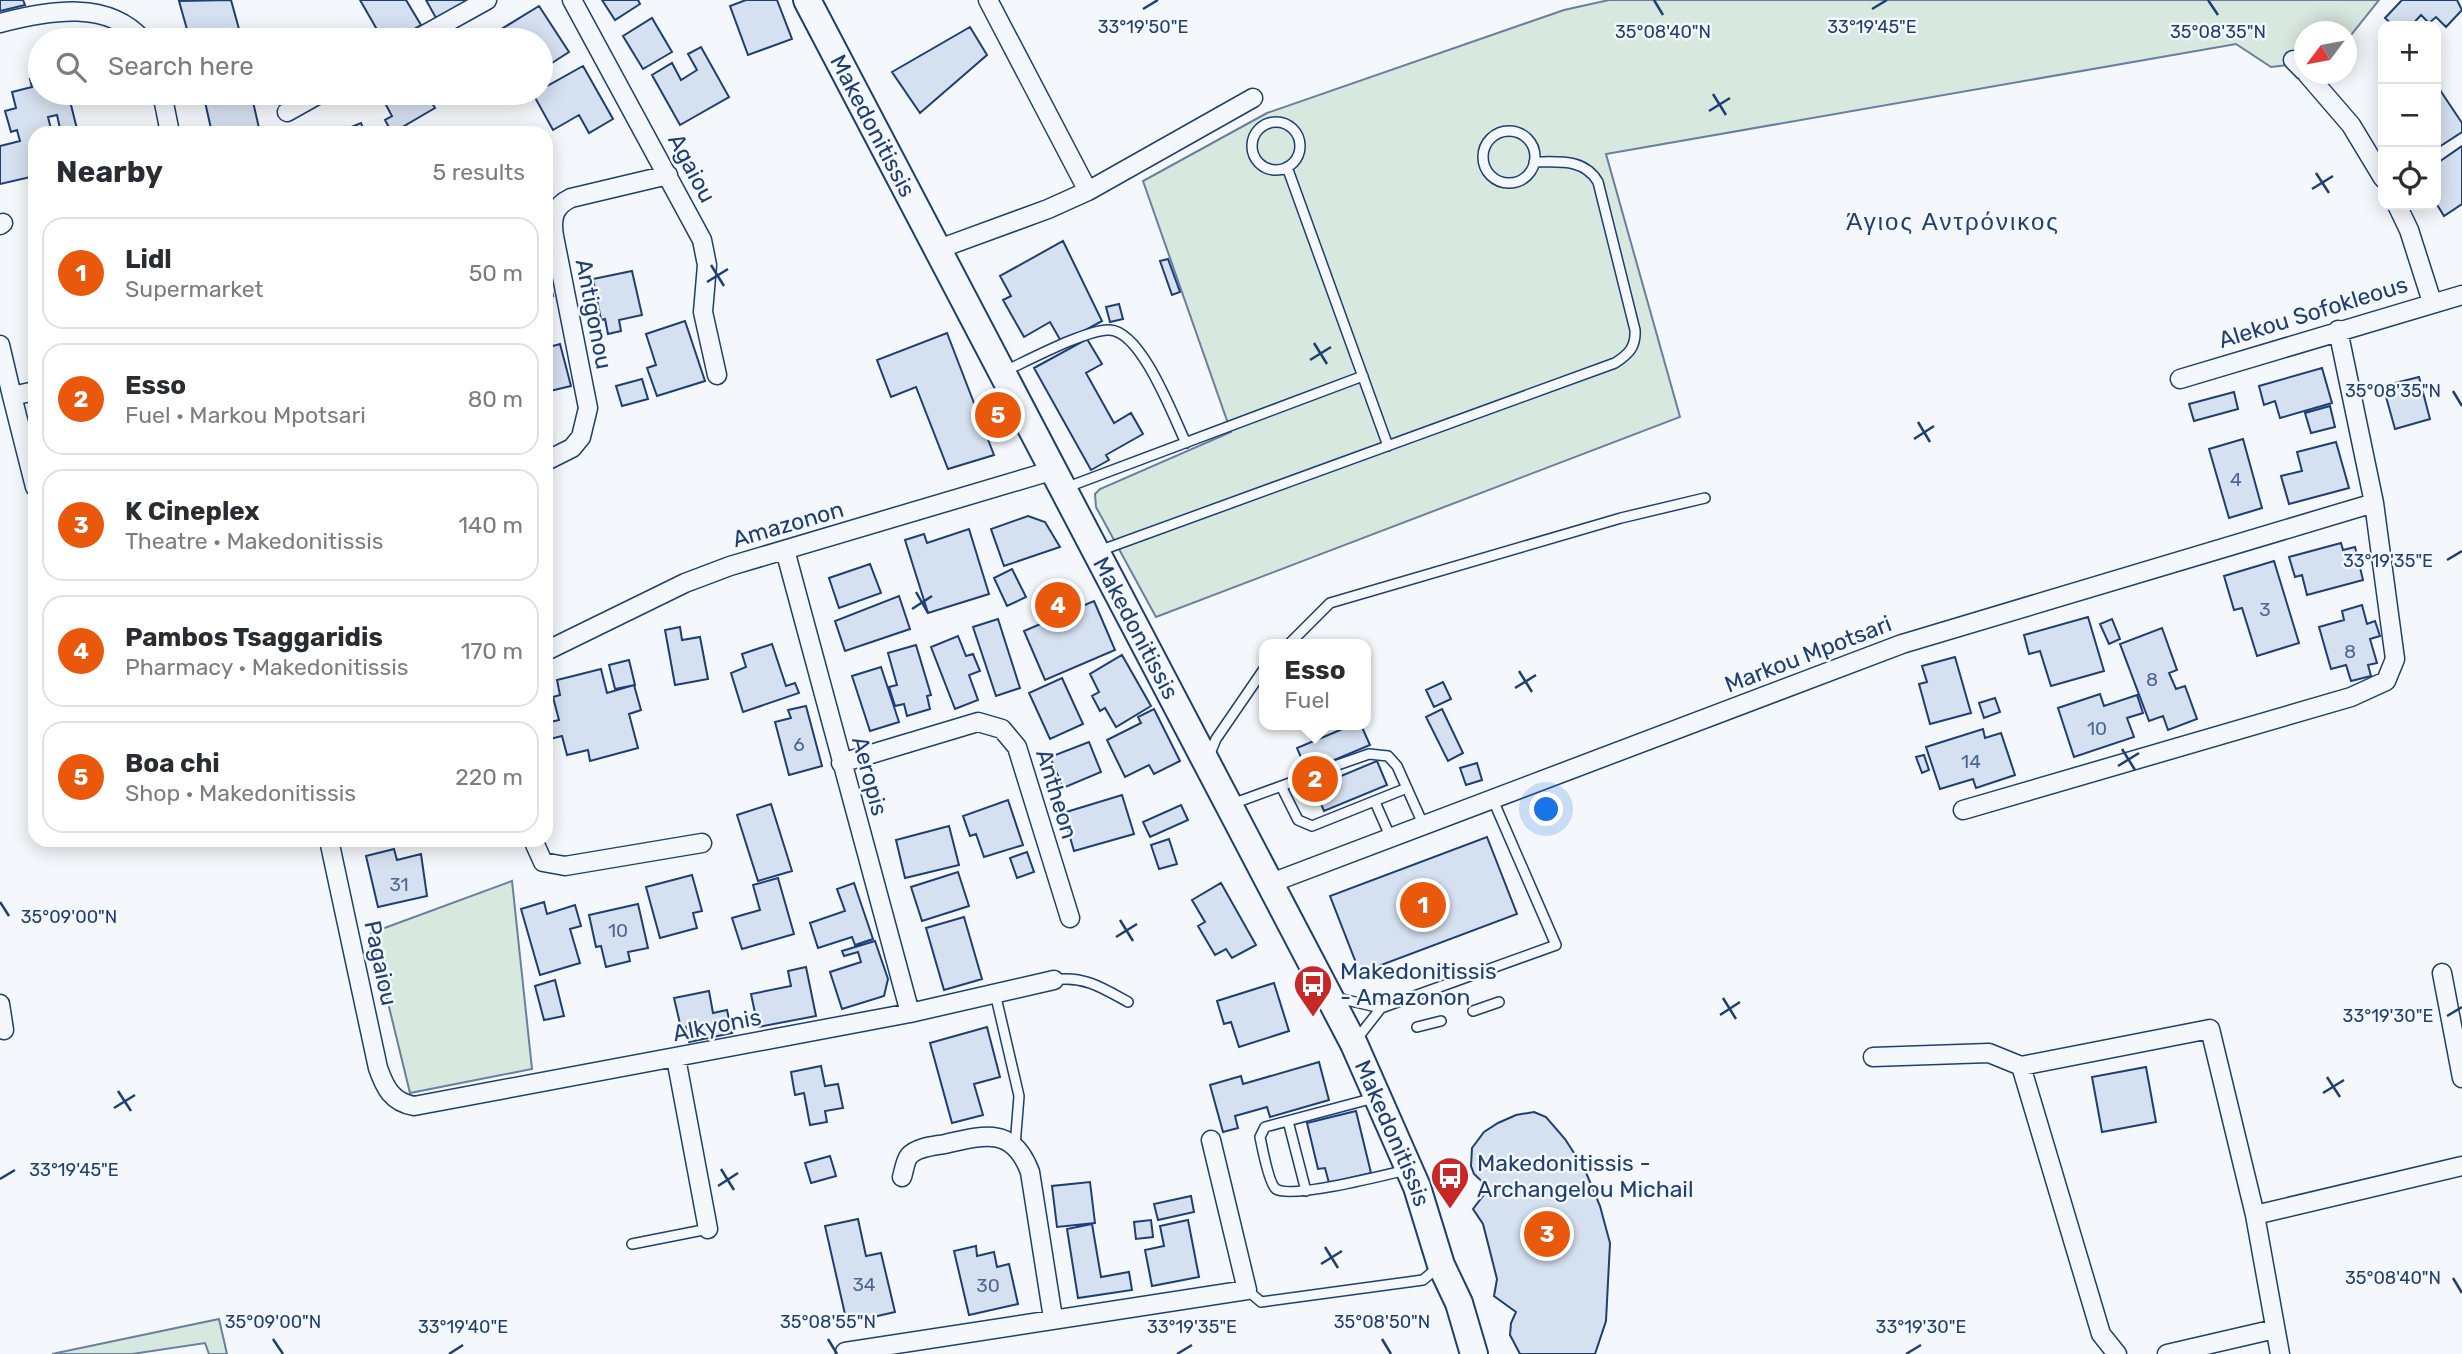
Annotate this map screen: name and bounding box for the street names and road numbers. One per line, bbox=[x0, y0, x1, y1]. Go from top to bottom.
street label: Makedonitissis bbox=[824, 50, 922, 202]
street label: Agaiou bbox=[662, 129, 722, 207]
street label: Antigonou bbox=[570, 257, 618, 371]
street label: Alekou Sofokleous bbox=[2215, 270, 2411, 354]
street label: Amazonon bbox=[729, 495, 847, 553]
street label: Makedonitissis bbox=[1087, 552, 1185, 704]
street label: Markou Mpotsari bbox=[1721, 609, 1895, 699]
street label: Aeropis bbox=[846, 733, 894, 819]
street label: Antheon bbox=[1030, 746, 1084, 842]
street label: Pagaiou bbox=[358, 918, 404, 1008]
street label: Alkyonis bbox=[670, 1003, 764, 1047]
street label: Makedonitissis bbox=[1349, 1056, 1436, 1210]

